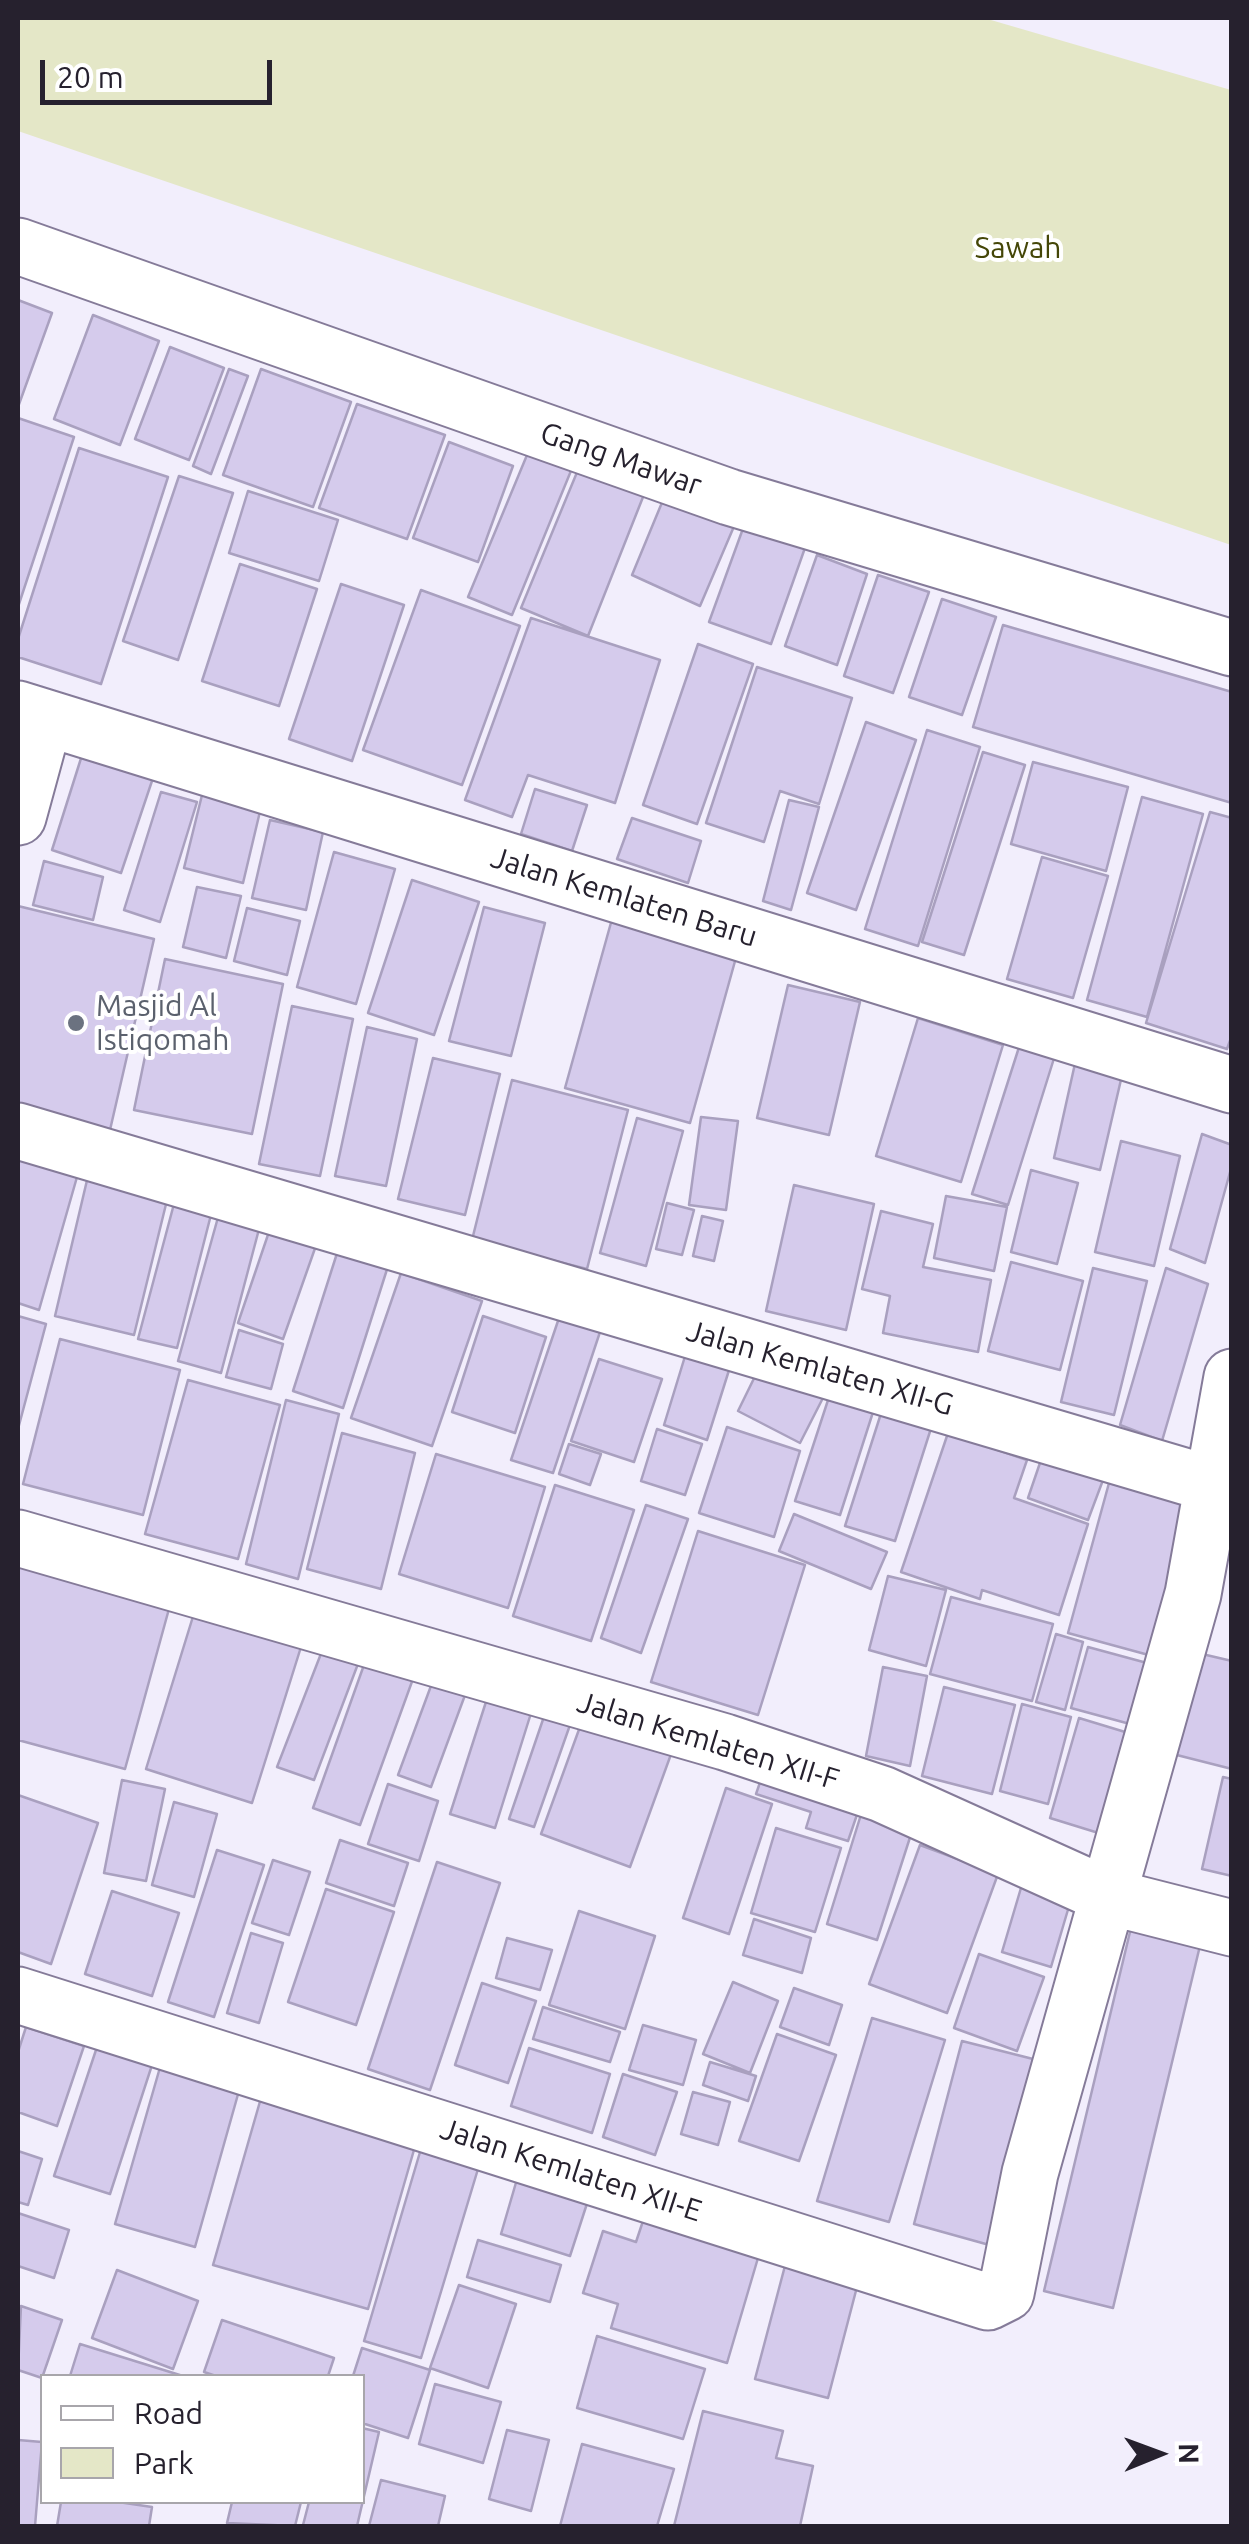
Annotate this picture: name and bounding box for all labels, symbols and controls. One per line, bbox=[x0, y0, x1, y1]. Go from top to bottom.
scale bar bbox=[45, 40, 278, 102]
text: 20 m bbox=[57, 60, 124, 94]
park label: Sawah bbox=[975, 230, 1061, 266]
street label: Gang Mawar bbox=[536, 415, 706, 503]
street label: Jalan Kemlaten Baru bbox=[487, 839, 761, 955]
place label: Masjid Al Istiqomah bbox=[96, 988, 229, 1058]
marker: Masjid Al Istiqomah bbox=[65, 1012, 87, 1034]
street label: Jalan Kemlaten XII-G bbox=[682, 1313, 958, 1423]
street label: Jalan Kemlaten XII-F bbox=[573, 1684, 843, 1798]
street label: Jalan Kemlaten XII-E bbox=[436, 2111, 706, 2229]
legend bbox=[40, 2374, 365, 2504]
text: Road bbox=[134, 2396, 203, 2430]
north arrow bbox=[1109, 2404, 1209, 2504]
text: N bbox=[1174, 2443, 1205, 2464]
text: Park bbox=[134, 2446, 194, 2480]

